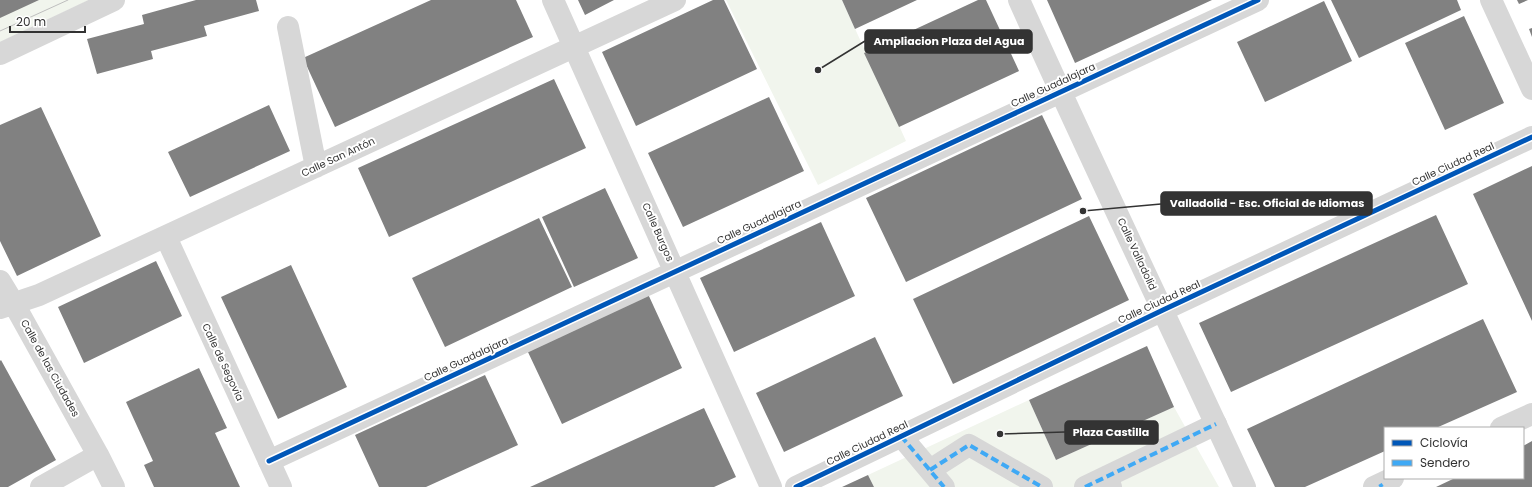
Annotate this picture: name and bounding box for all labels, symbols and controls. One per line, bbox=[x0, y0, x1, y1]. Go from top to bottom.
scale bar bbox=[10, 8, 85, 34]
text: 20 m bbox=[16, 13, 46, 30]
callout: Ampliacion Plaza del Agua bbox=[865, 30, 1032, 53]
text: Ampliacion Plaza del Agua bbox=[874, 33, 1024, 49]
street label: Calle Guadalajara bbox=[1008, 59, 1098, 111]
street label: Calle San Antón bbox=[299, 133, 377, 181]
street label: Calle Ciudad Real bbox=[1409, 138, 1497, 190]
callout: Valladolid - Esc. Oficial de Idiomas bbox=[1161, 192, 1372, 215]
text: Valladolid - Esc. Oficial de Idiomas bbox=[1170, 195, 1364, 211]
street label: Calle Guadalajara bbox=[714, 196, 804, 248]
street label: Calle Burgos bbox=[638, 200, 678, 264]
street label: Calle Valladolid bbox=[1114, 215, 1160, 293]
street label: Calle Ciudad Real bbox=[1115, 276, 1203, 328]
street label: Calle de las Ciudades bbox=[17, 317, 83, 419]
street label: Calle de Segovia bbox=[198, 321, 248, 403]
street label: Calle Guadalajara bbox=[421, 333, 511, 385]
street label: Calle Ciudad Real bbox=[824, 417, 910, 469]
callout: Plaza Castilla bbox=[1065, 421, 1158, 444]
text: Plaza Castilla bbox=[1073, 424, 1149, 440]
legend bbox=[1384, 427, 1524, 479]
text: Ciclovía bbox=[1420, 434, 1468, 451]
text: Sendero bbox=[1420, 454, 1470, 471]

